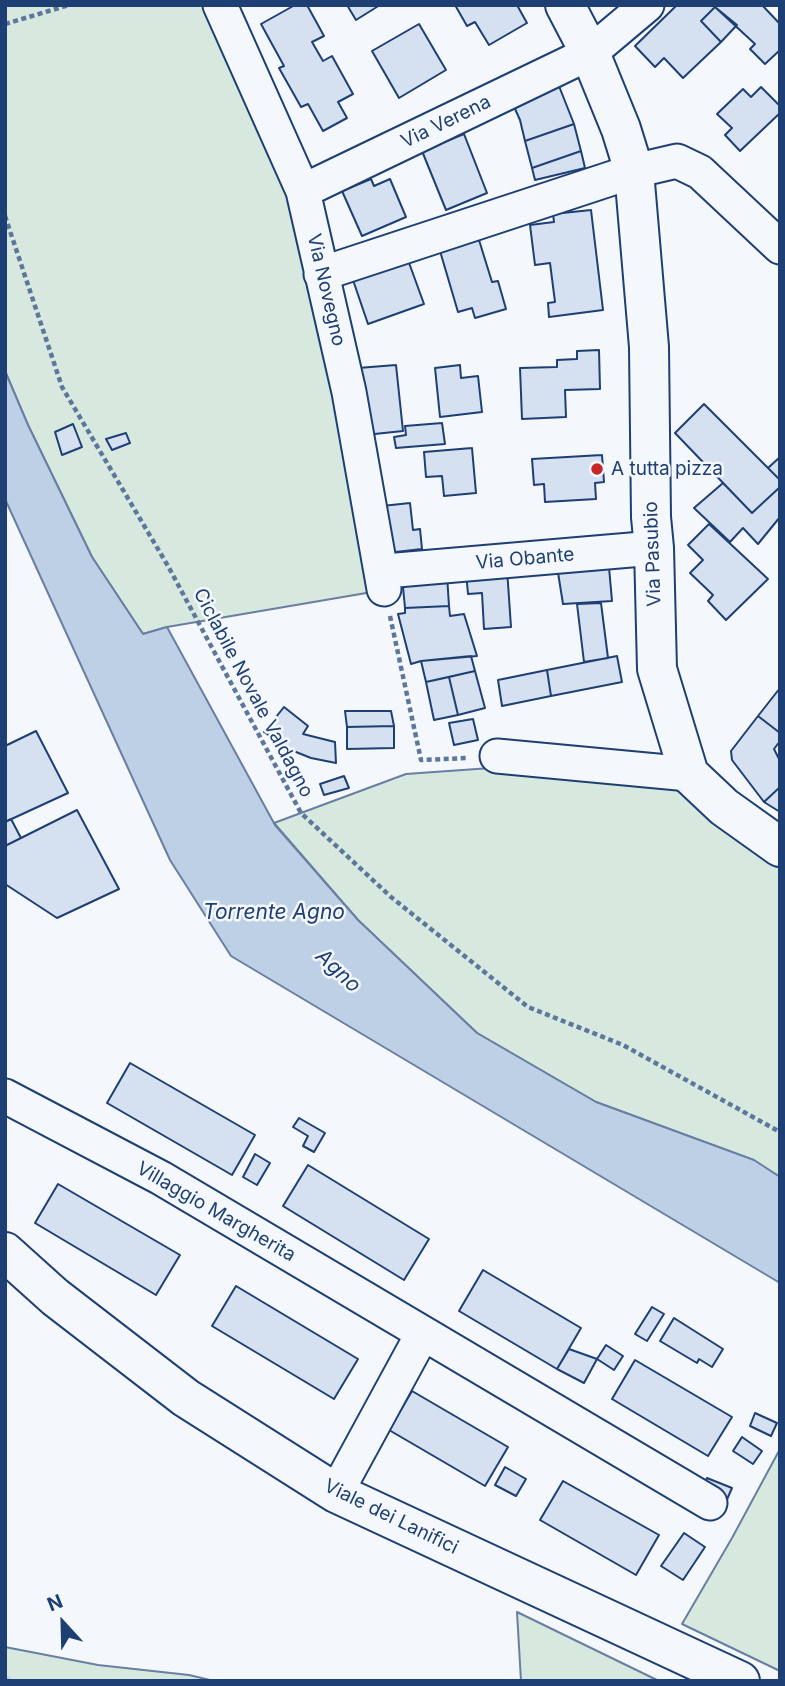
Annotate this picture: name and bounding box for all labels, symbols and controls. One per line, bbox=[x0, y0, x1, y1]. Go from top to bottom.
street label: Via Verena bbox=[398, 91, 494, 153]
street label: Via Novegno bbox=[302, 232, 350, 348]
place label: A tutta pizza bbox=[611, 458, 723, 480]
marker: A tutta pizza bbox=[589, 461, 605, 477]
street label: Via Pasubio bbox=[640, 501, 666, 607]
street label: Via Obante bbox=[475, 543, 575, 575]
street label: Ciclabile Novale Valdagno bbox=[188, 585, 318, 801]
water label: Torrente Agno bbox=[203, 900, 345, 926]
water label: Agno bbox=[310, 944, 366, 998]
street label: Villaggio Margherita bbox=[132, 1157, 300, 1267]
street label: Viale dei Lanifici bbox=[320, 1475, 462, 1559]
north arrow bbox=[28, 1588, 98, 1658]
text: N bbox=[44, 1590, 66, 1616]

